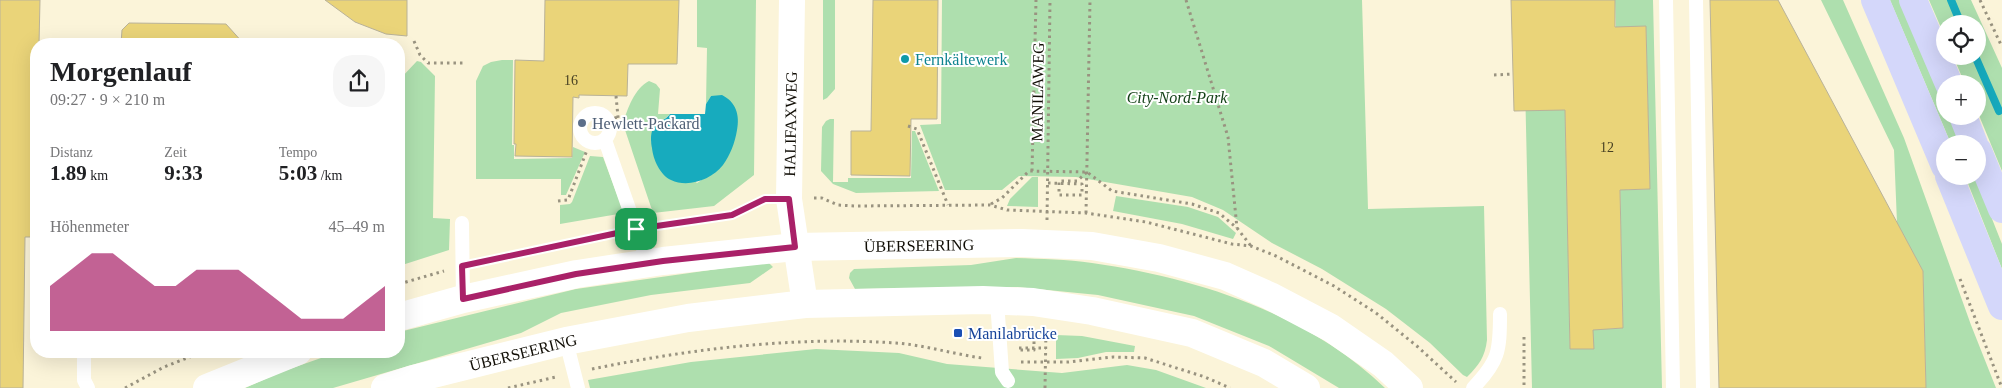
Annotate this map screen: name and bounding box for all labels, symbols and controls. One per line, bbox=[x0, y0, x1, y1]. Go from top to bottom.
map controls bbox=[1936, 15, 1986, 185]
button: locate bbox=[1936, 15, 1986, 65]
street label: MANILAWEG bbox=[1028, 42, 1047, 142]
place label: Fernkältewerk bbox=[915, 51, 1007, 68]
marker: Fernkältewerk bbox=[899, 53, 911, 65]
button: share bbox=[333, 55, 385, 107]
text: Morgenlauf bbox=[50, 56, 192, 87]
street label: HALIFAXWEG bbox=[781, 71, 800, 177]
house number: 16 bbox=[564, 73, 578, 88]
button: + bbox=[1936, 75, 1986, 125]
park label: City-Nord-Park bbox=[1127, 89, 1228, 107]
text: 09:27 · 9 × 210 m bbox=[50, 91, 165, 108]
place label: Hewlett-Packard bbox=[592, 115, 700, 132]
marker: Hewlett-Packard bbox=[576, 117, 588, 129]
button: − bbox=[1936, 135, 1986, 185]
house number: 12 bbox=[1600, 140, 1614, 155]
text: Distanz bbox=[50, 145, 93, 160]
text: Zeit bbox=[164, 145, 187, 160]
text: Tempo bbox=[279, 145, 317, 160]
text: 1.89 bbox=[50, 161, 87, 185]
text: 9:33 bbox=[164, 161, 203, 185]
text: 5:03 bbox=[279, 161, 317, 185]
text: km bbox=[87, 168, 108, 183]
text: /km bbox=[317, 168, 342, 183]
pin bbox=[615, 208, 657, 250]
icon: arrive bbox=[622, 215, 650, 243]
text: Höhenmeter bbox=[50, 218, 129, 235]
text: 45–49 m bbox=[329, 218, 385, 235]
street label: ÜBERSEERING bbox=[864, 236, 975, 255]
place label: Manilabrücke bbox=[968, 325, 1057, 342]
marker: Manilabrücke bbox=[952, 327, 964, 339]
street label: ÜBERSEERING bbox=[468, 331, 579, 374]

